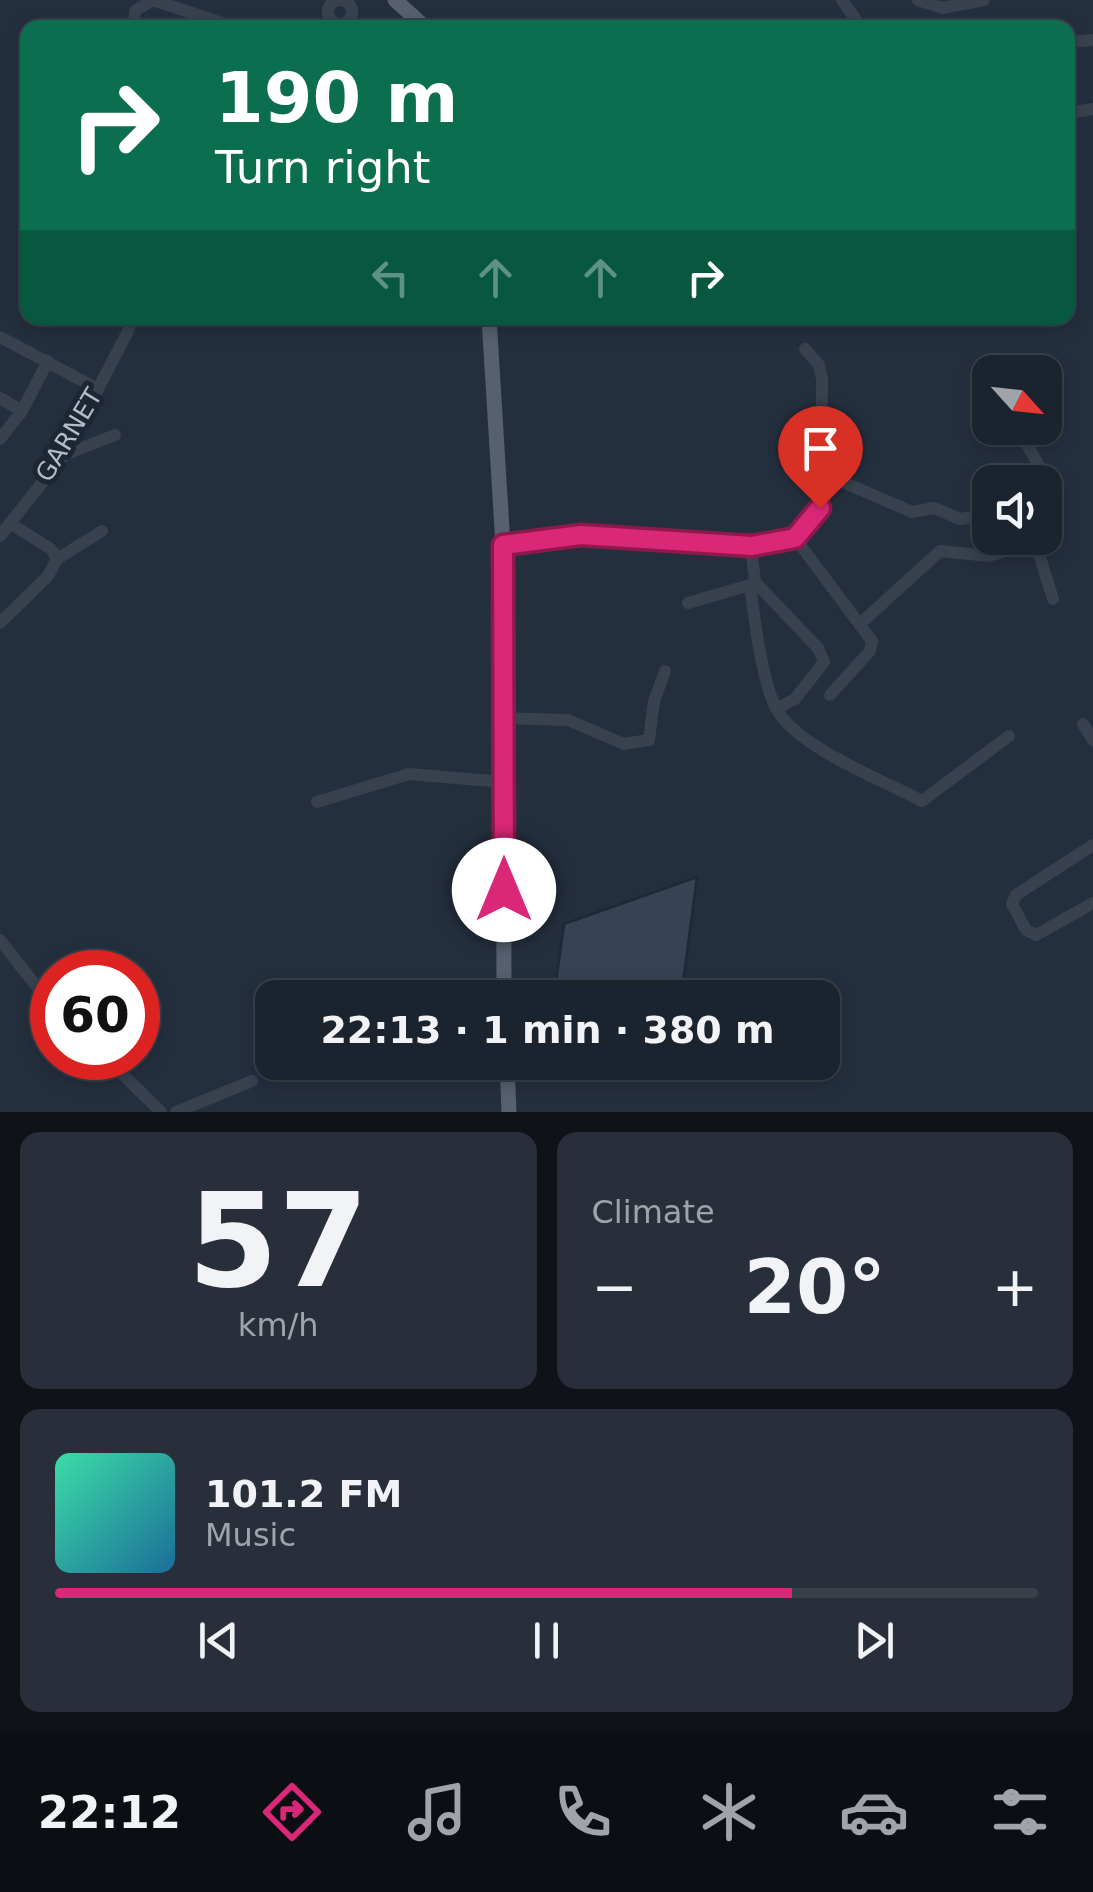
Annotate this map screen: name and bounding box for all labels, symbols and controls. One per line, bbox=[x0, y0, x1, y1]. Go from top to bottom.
text: 190 m bbox=[215, 57, 458, 139]
icon: right bbox=[50, 60, 180, 190]
text: Turn right bbox=[215, 141, 430, 194]
icon: left bbox=[363, 250, 418, 305]
icon: ahead bbox=[468, 250, 523, 305]
icon: ahead bbox=[573, 250, 628, 305]
icon: right bbox=[678, 250, 733, 305]
north arrow bbox=[972, 355, 1062, 445]
map controls bbox=[972, 355, 1062, 555]
street label: GARNET bbox=[30, 383, 108, 487]
pin bbox=[778, 406, 863, 509]
icon: arrive bbox=[793, 421, 848, 476]
button: sound bbox=[972, 465, 1062, 555]
position arrow bbox=[452, 838, 556, 942]
speed limit sign: 60 bbox=[30, 950, 160, 1080]
text: 22:13 · 1 min · 380 m bbox=[320, 1008, 775, 1052]
text: 57 bbox=[188, 1165, 369, 1317]
text: Climate bbox=[592, 1193, 715, 1231]
text: 20° bbox=[744, 1243, 886, 1331]
text: − bbox=[592, 1255, 638, 1319]
text: + bbox=[992, 1255, 1038, 1319]
text: km/h bbox=[238, 1306, 319, 1344]
text: 101.2 FM bbox=[205, 1472, 402, 1516]
text: Music bbox=[205, 1516, 296, 1554]
icon: previous bbox=[191, 1613, 246, 1668]
icon: pause bbox=[519, 1613, 574, 1668]
icon: next bbox=[847, 1613, 902, 1668]
icon: directions bbox=[257, 1777, 327, 1847]
icon: music bbox=[402, 1777, 472, 1847]
icon: phone bbox=[548, 1777, 618, 1847]
icon: climate bbox=[694, 1777, 764, 1847]
icon: car bbox=[839, 1777, 909, 1847]
icon: filters bbox=[985, 1777, 1055, 1847]
text: 22:12 bbox=[38, 1786, 181, 1839]

